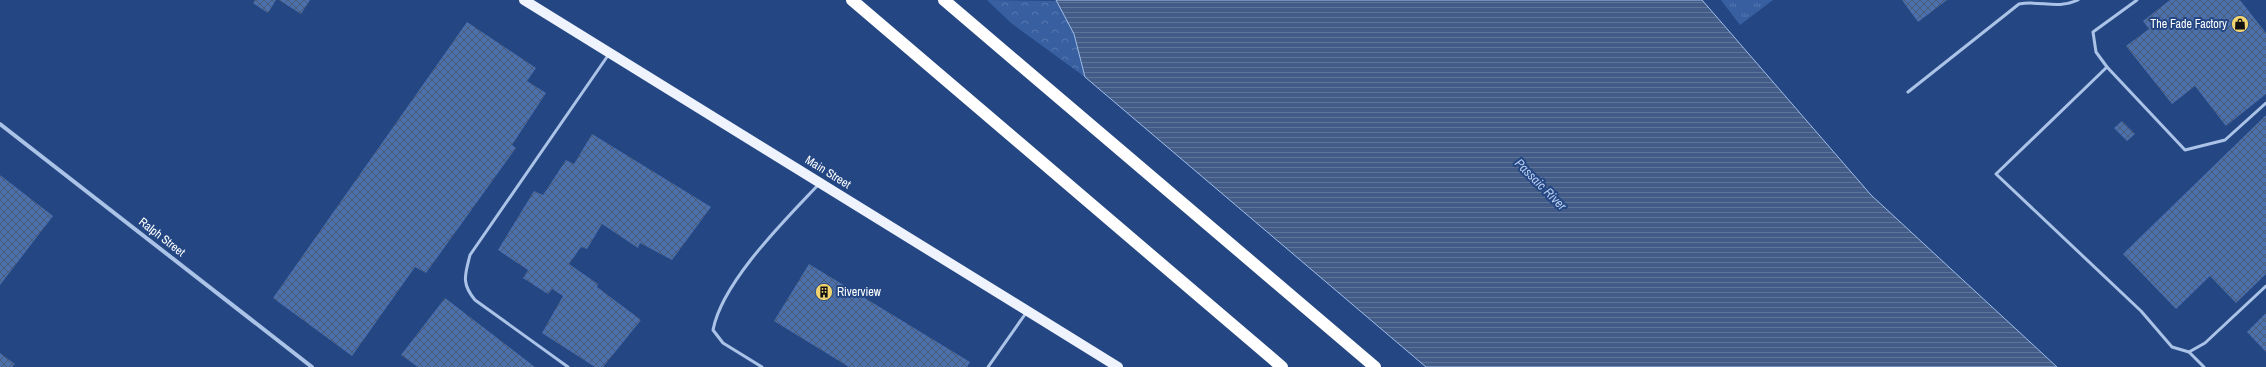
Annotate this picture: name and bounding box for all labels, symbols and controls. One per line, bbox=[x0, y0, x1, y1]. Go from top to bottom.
shop icon: The Fade Factory bbox=[2230, 14, 2250, 34]
place label: The Fade Factory bbox=[2150, 16, 2227, 32]
street label: Main Street bbox=[802, 152, 854, 192]
water label: Passaic River bbox=[1511, 155, 1570, 214]
street label: Ralph Street bbox=[136, 214, 189, 260]
building icon: Riverview bbox=[814, 282, 834, 302]
place label: Riverview bbox=[837, 284, 882, 300]

